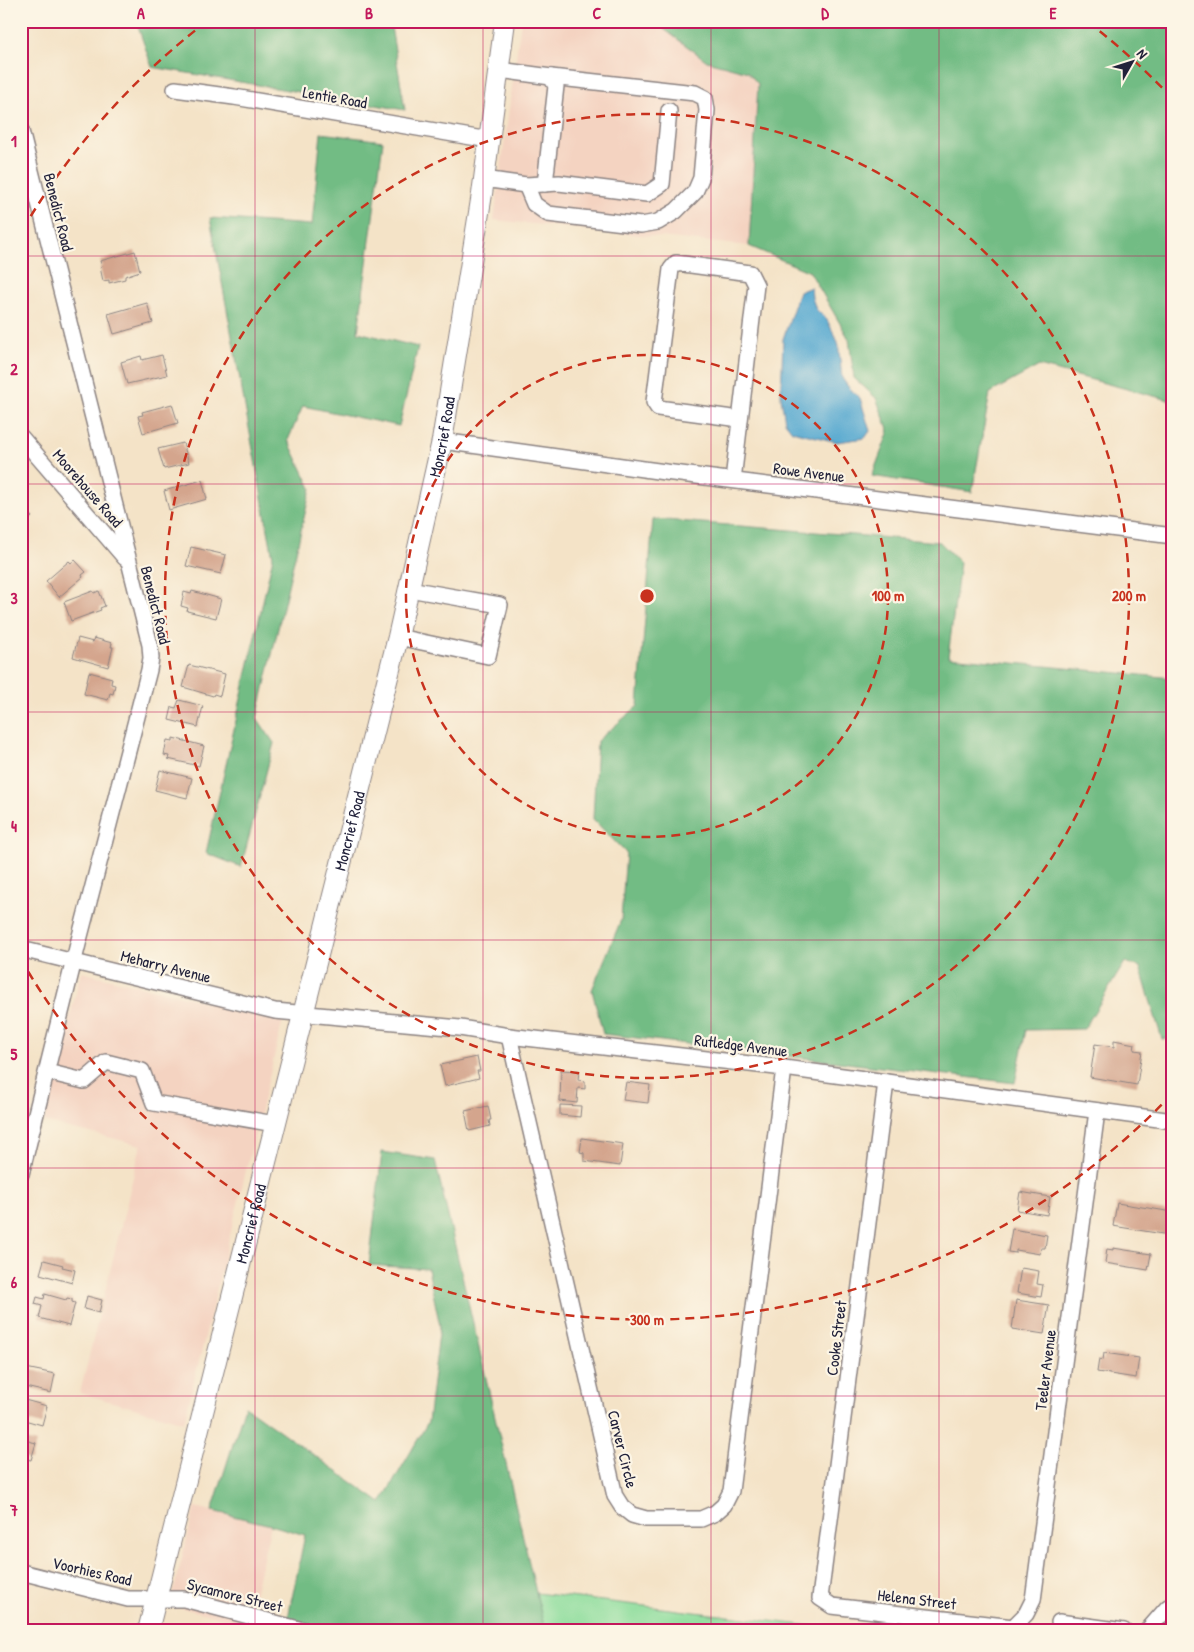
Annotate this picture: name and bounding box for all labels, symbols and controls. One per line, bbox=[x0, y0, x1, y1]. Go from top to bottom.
text: A bbox=[137, 2, 145, 24]
text: B bbox=[365, 2, 373, 24]
text: C bbox=[593, 2, 602, 24]
text: D bbox=[821, 2, 829, 24]
text: E bbox=[1049, 2, 1057, 24]
north arrow bbox=[1106, 38, 1156, 88]
text: N bbox=[1133, 45, 1153, 63]
street label: Lentie Road bbox=[301, 81, 369, 113]
text: 1 bbox=[11, 130, 17, 152]
street label: Benedict Road bbox=[39, 171, 79, 253]
text: 2 bbox=[10, 358, 18, 380]
street label: Moncrief Road bbox=[423, 395, 460, 479]
street label: Moorehouse Road bbox=[48, 444, 128, 532]
street label: Rowe Avenue bbox=[772, 457, 847, 487]
street label: Benedict Road bbox=[136, 564, 176, 646]
text: 100 m bbox=[872, 585, 904, 606]
text: 200 m bbox=[1112, 585, 1146, 606]
text: 3 bbox=[10, 587, 18, 609]
centre of rings bbox=[638, 587, 656, 605]
street label: Moncrief Road bbox=[329, 789, 370, 873]
text: 4 bbox=[11, 815, 17, 837]
street label: Meharry Avenue bbox=[119, 944, 214, 988]
street label: Rutledge Avenue bbox=[693, 1028, 790, 1062]
text: 5 bbox=[11, 1043, 18, 1065]
street label: Moncrief Road bbox=[230, 1182, 271, 1266]
text: 6 bbox=[11, 1271, 18, 1293]
street label: Cooke Street bbox=[820, 1299, 852, 1377]
text: 300 m bbox=[630, 1309, 664, 1330]
street label: Teeler Avenue bbox=[1029, 1328, 1061, 1412]
street label: Carver Circle bbox=[603, 1408, 643, 1491]
text: 7 bbox=[9, 1499, 18, 1521]
street label: Voorhies Road bbox=[50, 1551, 134, 1591]
street label: Sycamore Street bbox=[185, 1573, 285, 1618]
street label: Helena Street bbox=[876, 1583, 958, 1615]

